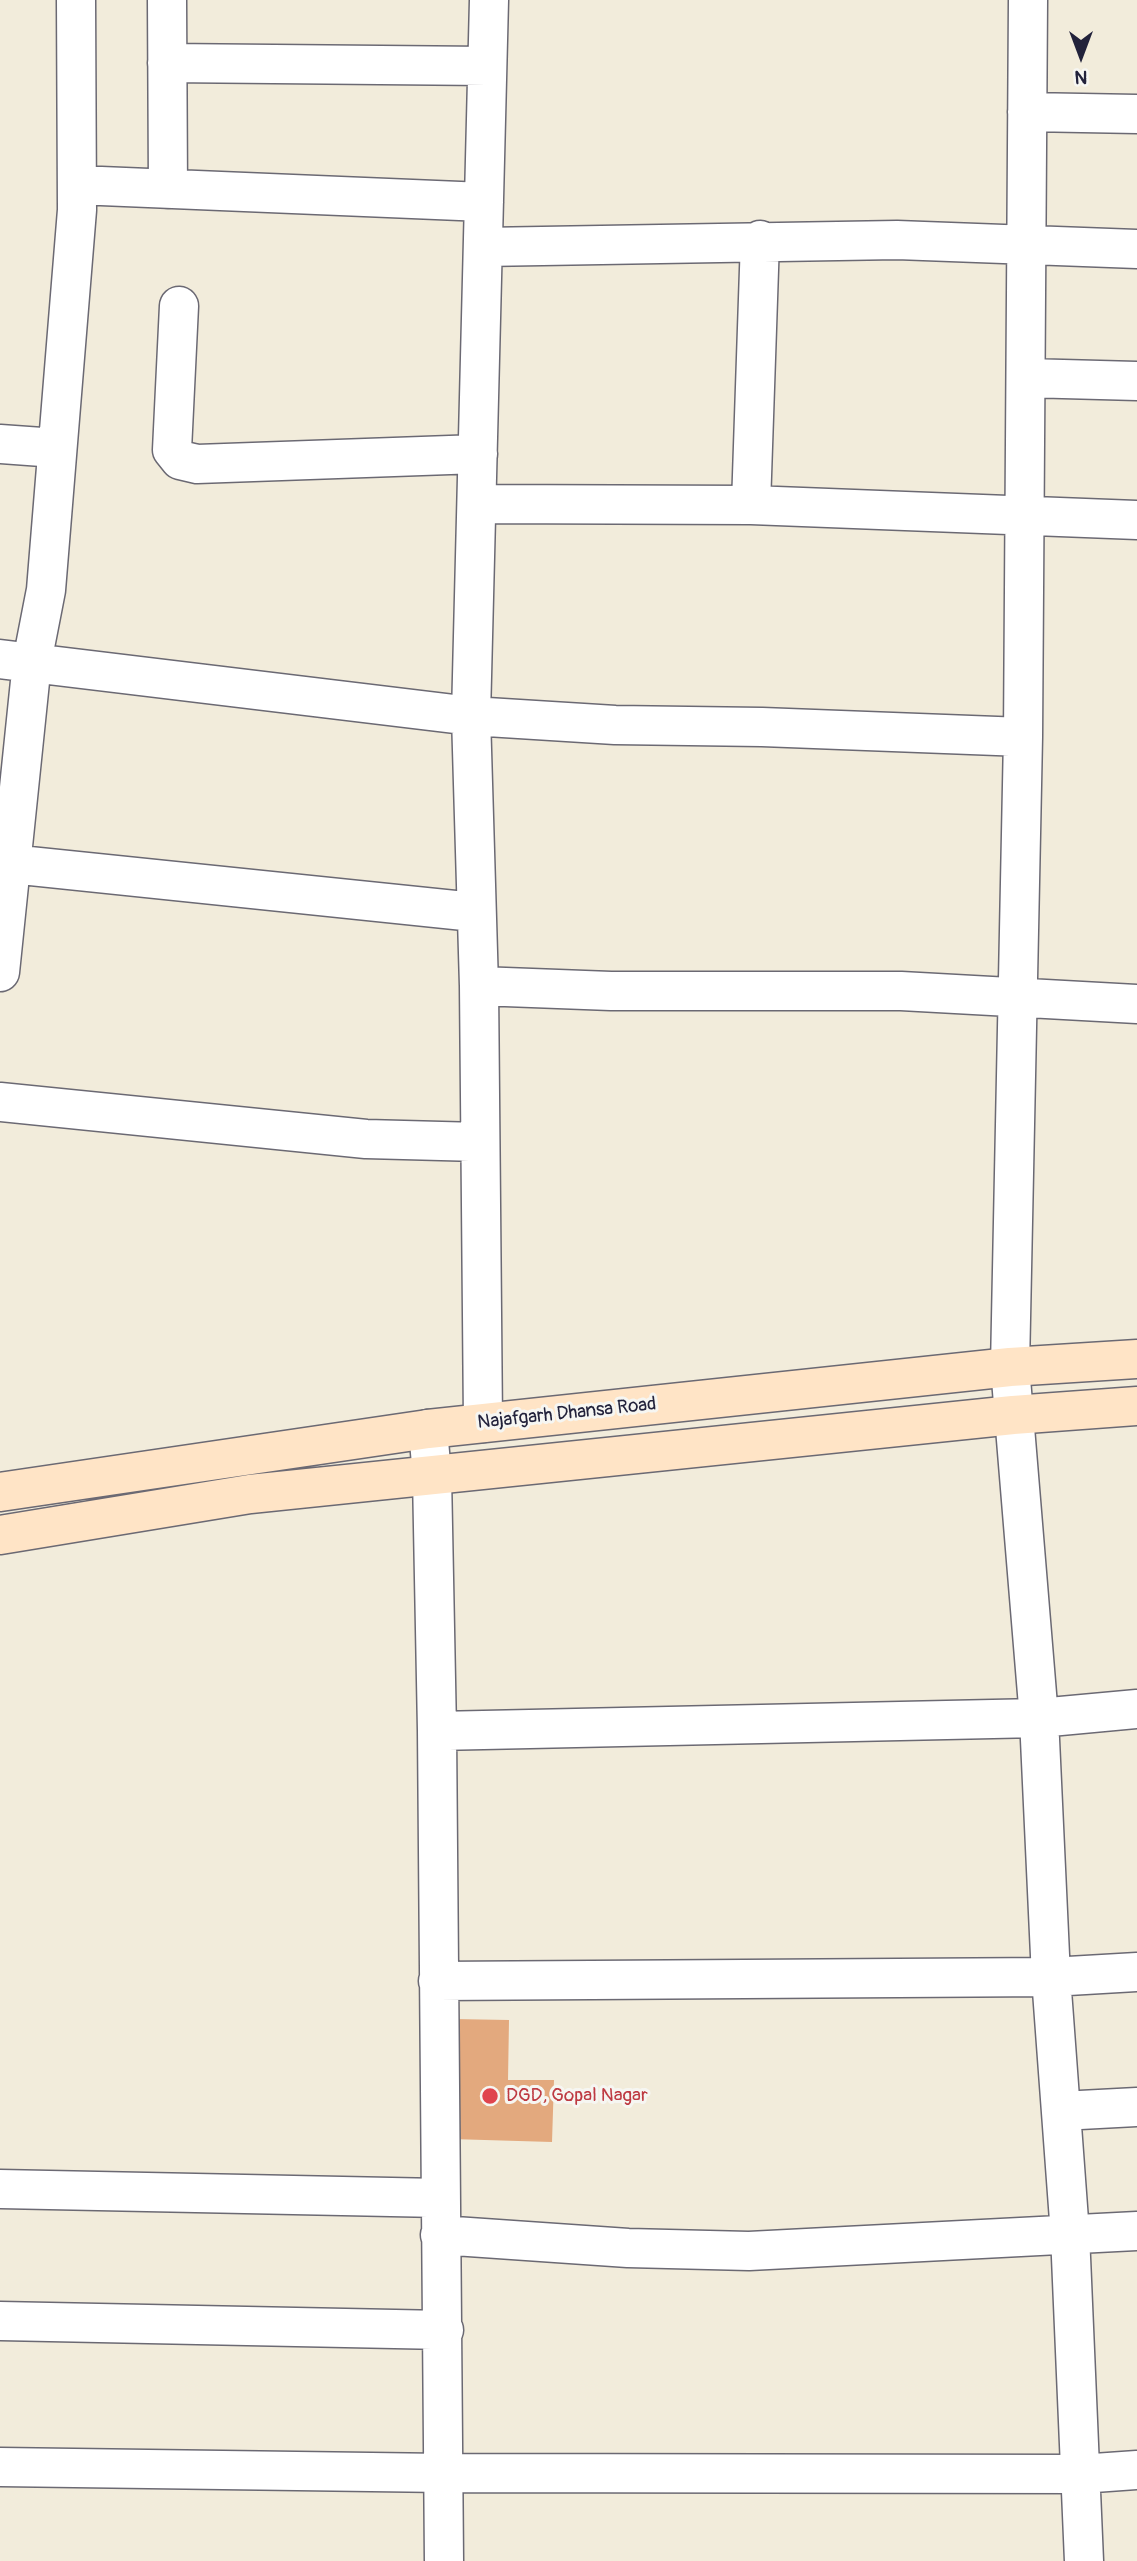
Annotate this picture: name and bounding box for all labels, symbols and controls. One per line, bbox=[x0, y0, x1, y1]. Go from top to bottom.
north arrow bbox=[1046, 21, 1116, 91]
text: N bbox=[1075, 65, 1087, 89]
street label: Najafgarh Dhansa Road bbox=[476, 1393, 658, 1435]
place label: DGD, Gopal Nagar bbox=[506, 2085, 648, 2107]
marker: DGD, Gopal Nagar bbox=[480, 2086, 500, 2106]

